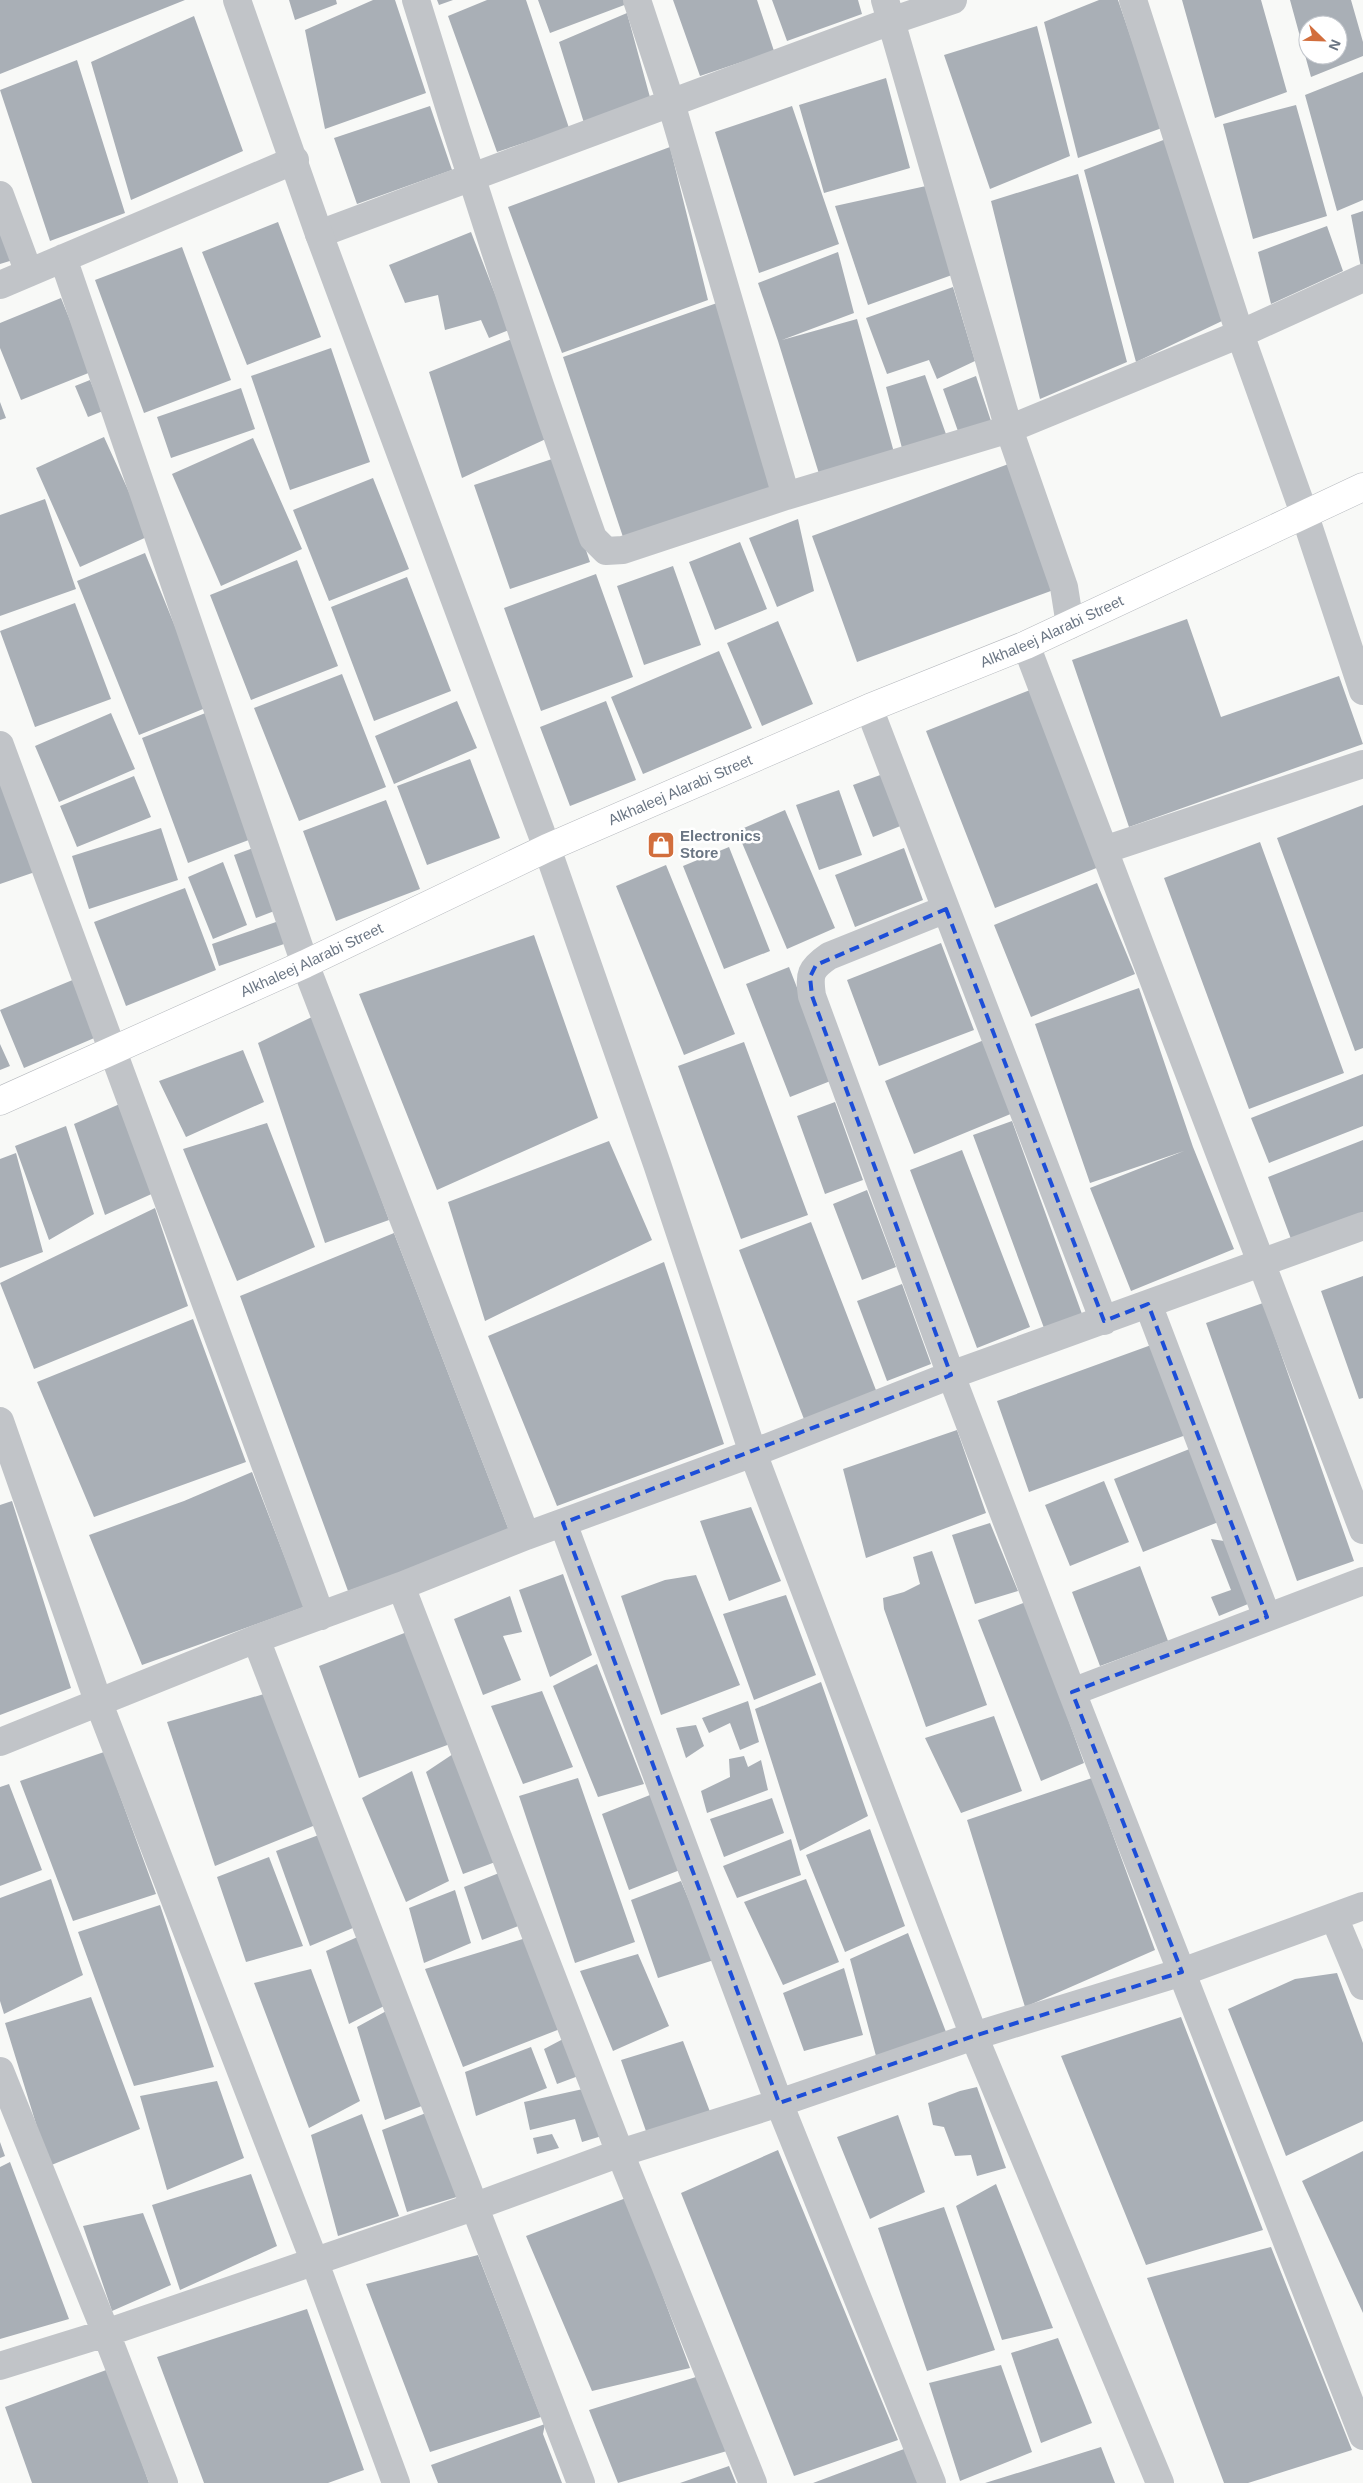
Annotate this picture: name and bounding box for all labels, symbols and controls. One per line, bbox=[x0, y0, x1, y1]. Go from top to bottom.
north arrow bbox=[1298, 15, 1348, 65]
text: N bbox=[1326, 37, 1344, 53]
street label: Alkhaleej Alarabi Street bbox=[978, 591, 1127, 671]
street label: Alkhaleej Alarabi Street bbox=[605, 751, 755, 828]
place label: Electronics Store bbox=[680, 827, 761, 861]
shop icon: Electronics Store bbox=[646, 830, 676, 860]
street label: Alkhaleej Alarabi Street bbox=[237, 919, 386, 1000]

